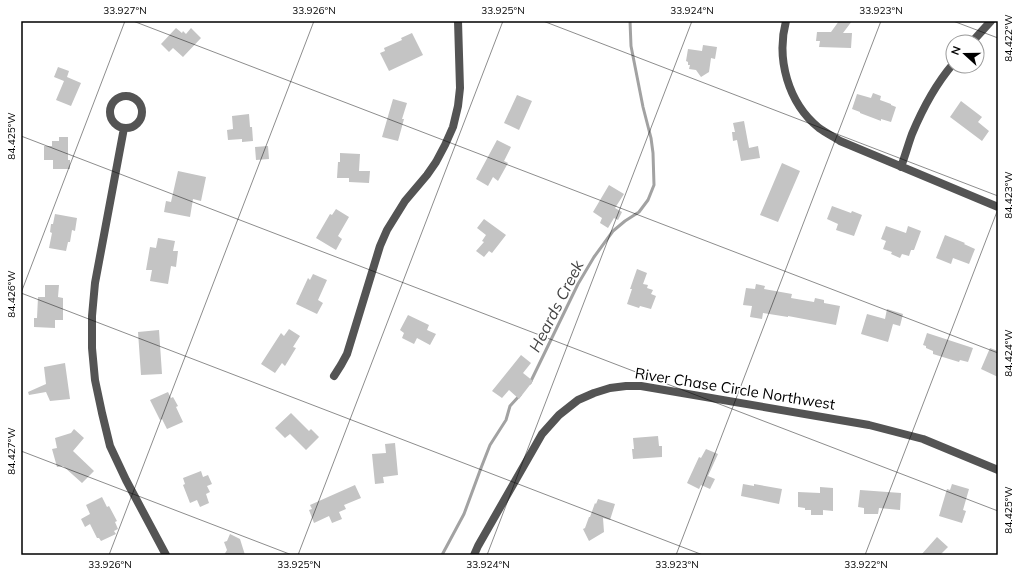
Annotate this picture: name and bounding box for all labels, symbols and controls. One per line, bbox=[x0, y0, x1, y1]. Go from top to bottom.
text: 33.927°N bbox=[103, 4, 147, 17]
text: 33.926°N bbox=[292, 4, 336, 17]
text: 33.925°N bbox=[481, 4, 525, 17]
text: 33.924°N bbox=[670, 4, 714, 17]
text: 33.923°N bbox=[859, 4, 903, 17]
text: 84.422°W bbox=[1002, 14, 1015, 62]
north arrow bbox=[945, 34, 985, 74]
text: N bbox=[948, 44, 964, 57]
text: 84.425°W bbox=[5, 112, 18, 160]
text: 84.423°W bbox=[1002, 171, 1015, 219]
water label: Heards Creek bbox=[524, 256, 588, 355]
text: 84.426°W bbox=[5, 270, 18, 318]
text: 84.424°W bbox=[1002, 329, 1015, 377]
street label: River Chase Circle Northwest bbox=[634, 363, 837, 414]
text: 84.427°W bbox=[5, 427, 18, 475]
text: 84.425°W bbox=[1002, 486, 1015, 534]
text: 33.926°N bbox=[88, 558, 132, 571]
text: 33.925°N bbox=[277, 558, 321, 571]
text: 33.924°N bbox=[466, 558, 510, 571]
text: 33.923°N bbox=[655, 558, 699, 571]
text: 33.922°N bbox=[844, 558, 888, 571]

